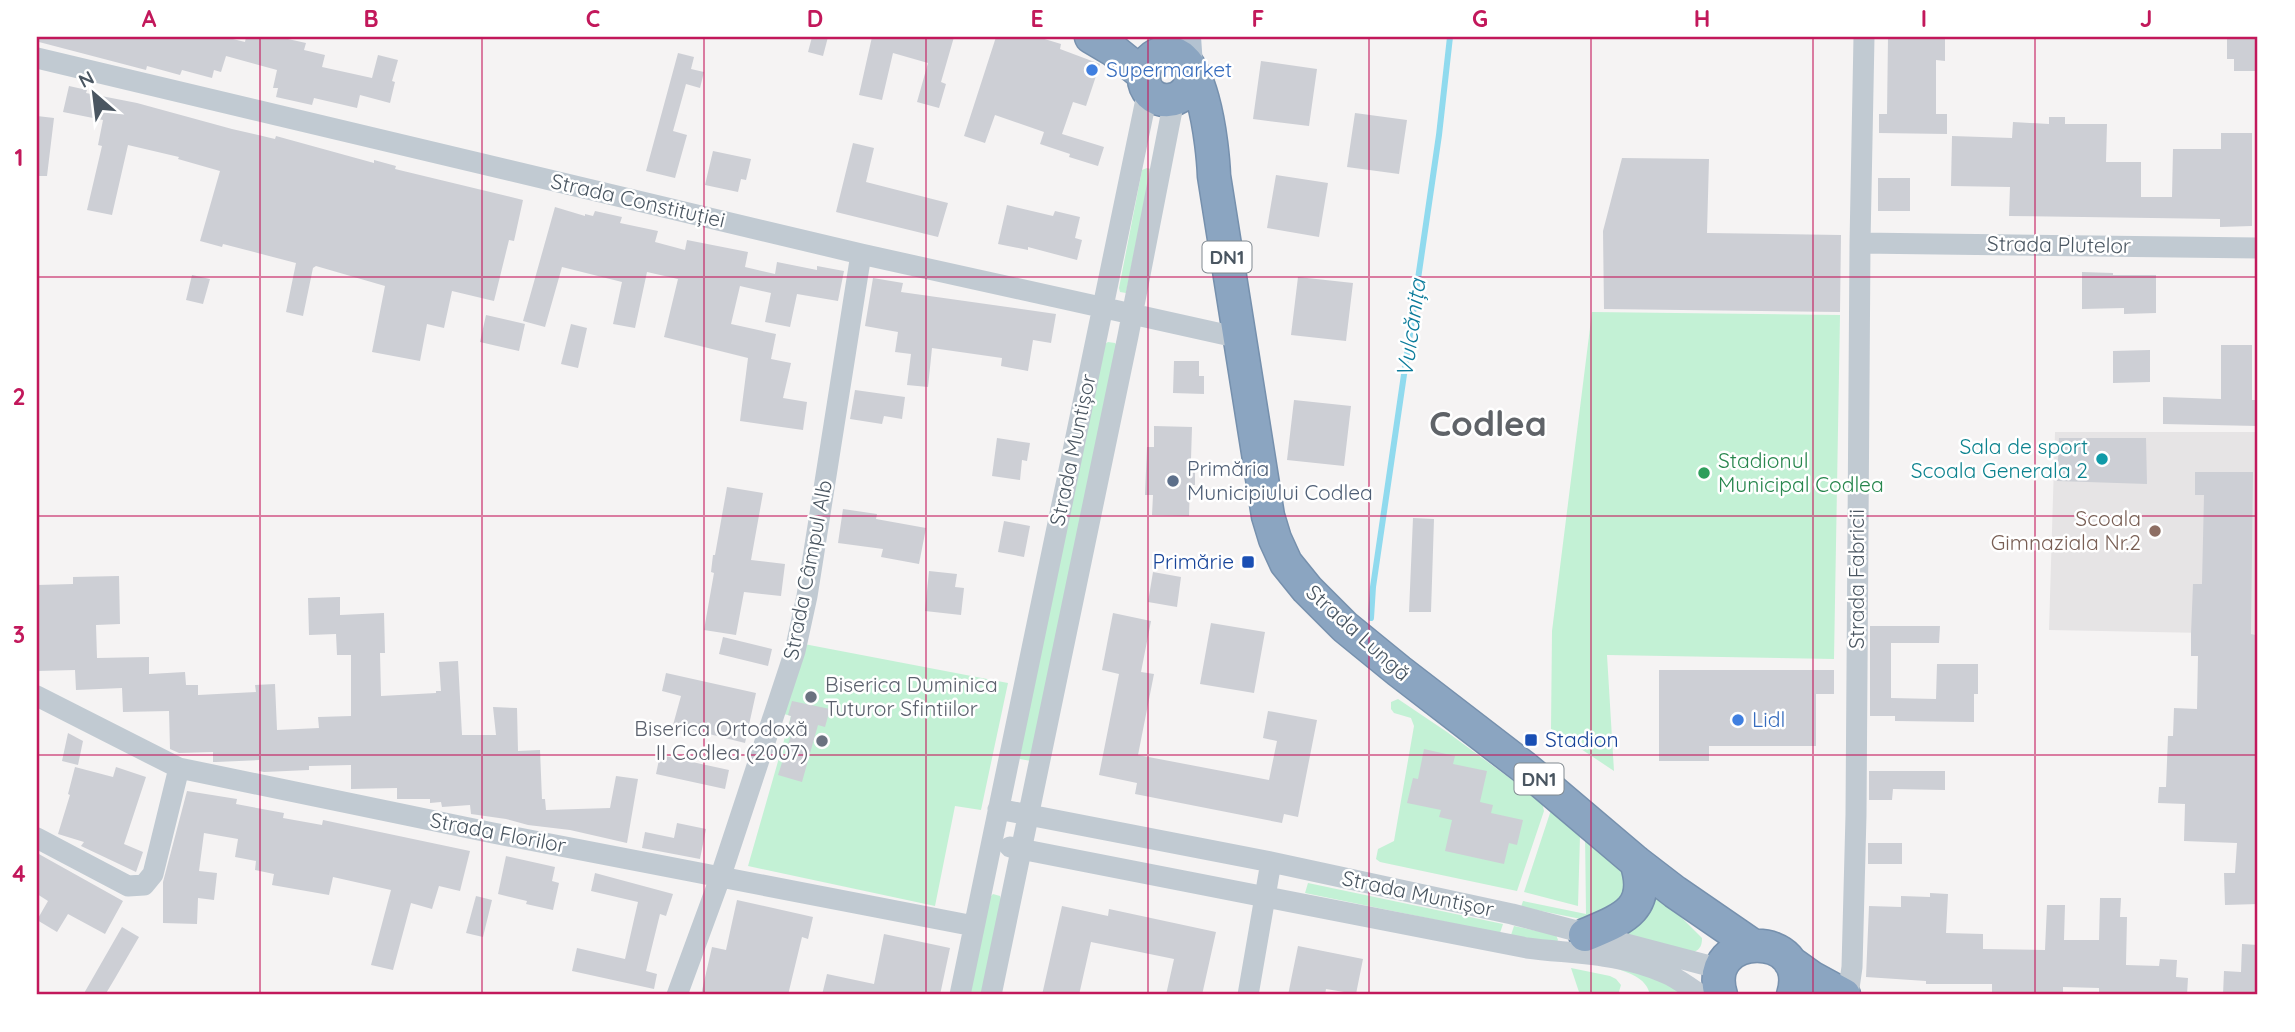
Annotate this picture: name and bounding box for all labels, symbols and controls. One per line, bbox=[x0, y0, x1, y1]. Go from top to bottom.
text: A bbox=[142, 4, 157, 33]
text: B bbox=[363, 4, 379, 33]
text: C bbox=[586, 4, 600, 33]
text: D bbox=[807, 4, 823, 33]
text: E bbox=[1030, 4, 1044, 33]
text: F bbox=[1252, 4, 1264, 33]
text: G bbox=[1472, 4, 1488, 33]
text: H bbox=[1694, 4, 1710, 33]
text: I bbox=[1921, 4, 1927, 33]
text: J bbox=[2140, 4, 2152, 33]
place label: Supermarket bbox=[1106, 56, 1232, 82]
north arrow bbox=[60, 60, 130, 130]
marker: Supermarket bbox=[1084, 62, 1100, 78]
text: N bbox=[74, 65, 98, 93]
text: 1 bbox=[15, 143, 23, 172]
street label: Strada Constituției bbox=[549, 167, 728, 233]
street label: Strada Plutelor bbox=[1987, 230, 2131, 258]
road number: DN1 bbox=[1202, 242, 1252, 272]
water label: Vulcănița bbox=[1389, 276, 1432, 379]
street label: Strada Muntișor bbox=[1043, 372, 1101, 528]
text: 2 bbox=[12, 382, 26, 411]
district label: Codlea bbox=[1429, 401, 1547, 445]
place label: Sala de sport Scoala Generala 2 bbox=[1911, 433, 2088, 483]
place label: Stadionul Municipal Codlea bbox=[1718, 447, 1884, 497]
marker: Sala de sport Scoala Generala 2 bbox=[2094, 451, 2110, 467]
place label: Primăria Municipiului Codlea bbox=[1187, 455, 1373, 505]
marker: Stadionul Municipal Codlea bbox=[1696, 465, 1712, 481]
marker: Primăria Municipiului Codlea bbox=[1165, 473, 1181, 489]
street label: Strada Câmpul Alb bbox=[777, 478, 837, 662]
place label: Scoala Gimnaziala Nr.2 bbox=[1991, 505, 2141, 555]
street label: Strada Fabricii bbox=[1843, 509, 1869, 649]
marker: Scoala Gimnaziala Nr.2 bbox=[2147, 523, 2163, 539]
place label: Primărie bbox=[1153, 548, 1234, 574]
marker: Primărie bbox=[1240, 554, 1256, 570]
street label: Strada Lungă bbox=[1301, 579, 1416, 686]
text: 3 bbox=[13, 620, 25, 649]
place label: Biserica Duminica Tuturor Sfintiilor bbox=[825, 671, 998, 721]
marker: Biserica Duminica Tuturor Sfintiilor bbox=[803, 689, 819, 705]
place label: Lidl bbox=[1752, 706, 1785, 732]
marker: Lidl bbox=[1730, 712, 1746, 728]
place label: Biserica Ortodoxă II Codlea (2007) bbox=[634, 715, 808, 765]
place label: Stadion bbox=[1545, 726, 1619, 752]
marker: Stadion bbox=[1523, 732, 1539, 748]
marker: Biserica Ortodoxă II Codlea (2007) bbox=[814, 733, 830, 749]
road number: DN1 bbox=[1514, 764, 1564, 794]
street label: Strada Florilor bbox=[428, 806, 568, 858]
text: 4 bbox=[12, 859, 26, 888]
street label: Strada Muntișor bbox=[1340, 864, 1496, 922]

